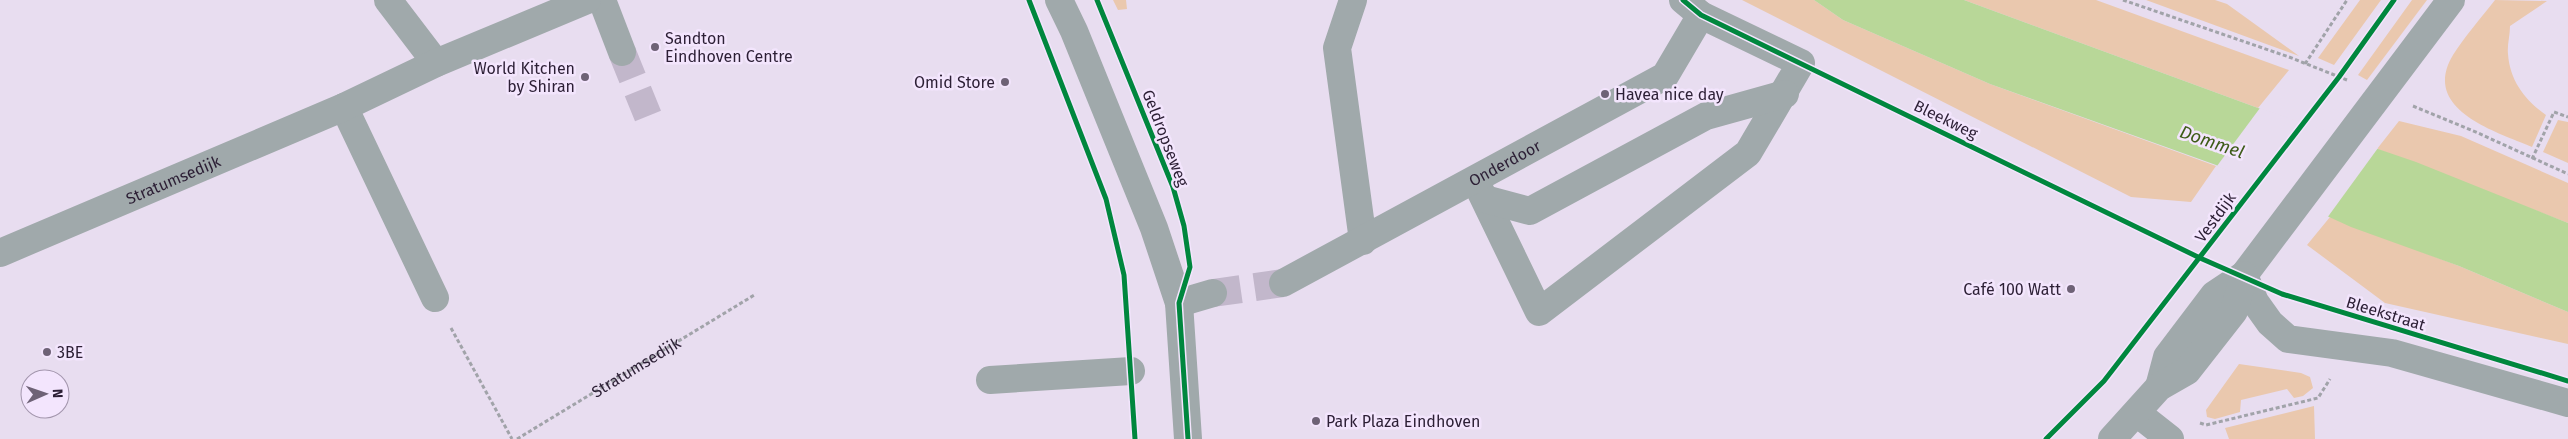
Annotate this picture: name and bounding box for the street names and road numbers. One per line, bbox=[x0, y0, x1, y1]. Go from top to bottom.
street label: Geldropseweg bbox=[1138, 87, 1193, 190]
street label: Bleekweg bbox=[1911, 96, 1981, 143]
street label: Onderdoor bbox=[1466, 136, 1545, 191]
street label: Stratumsedijk bbox=[123, 151, 224, 208]
street label: Vestdijk bbox=[2191, 188, 2240, 246]
street label: Bleekstraat bbox=[2344, 292, 2428, 335]
street label: Stratumsedijk bbox=[588, 333, 685, 402]

